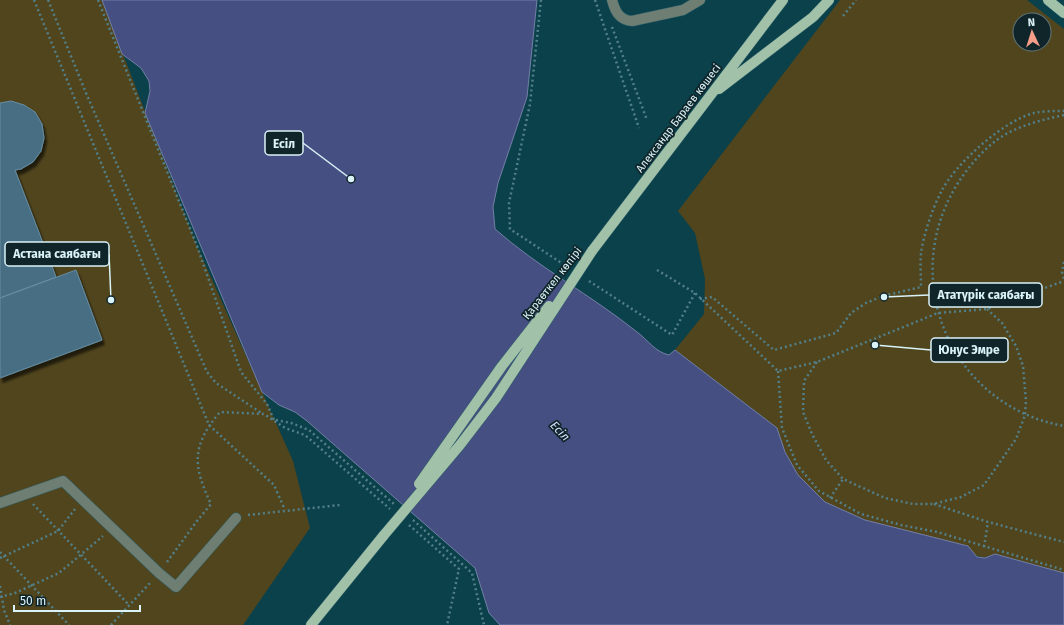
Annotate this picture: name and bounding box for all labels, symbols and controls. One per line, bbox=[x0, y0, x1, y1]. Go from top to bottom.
north arrow bbox=[1012, 12, 1052, 52]
text: N bbox=[1027, 16, 1035, 29]
street label: Александр Бараев көшесі bbox=[633, 61, 723, 175]
callout: Есіл bbox=[265, 131, 303, 155]
text: Есіл bbox=[273, 137, 295, 151]
callout: Астана саябағы bbox=[5, 242, 109, 266]
street label: Қараөткел көпірі bbox=[520, 245, 585, 322]
text: Астана саябағы bbox=[12, 247, 101, 261]
callout: Ататүрік саябағы bbox=[929, 283, 1042, 307]
text: Ататүрік саябағы bbox=[937, 288, 1034, 302]
callout: Юнус Эмре bbox=[931, 338, 1008, 362]
text: Юнус Эмре bbox=[938, 343, 1000, 357]
water label: Есіл bbox=[547, 418, 573, 444]
scale bar bbox=[14, 587, 140, 613]
text: 50 m bbox=[20, 594, 46, 608]

